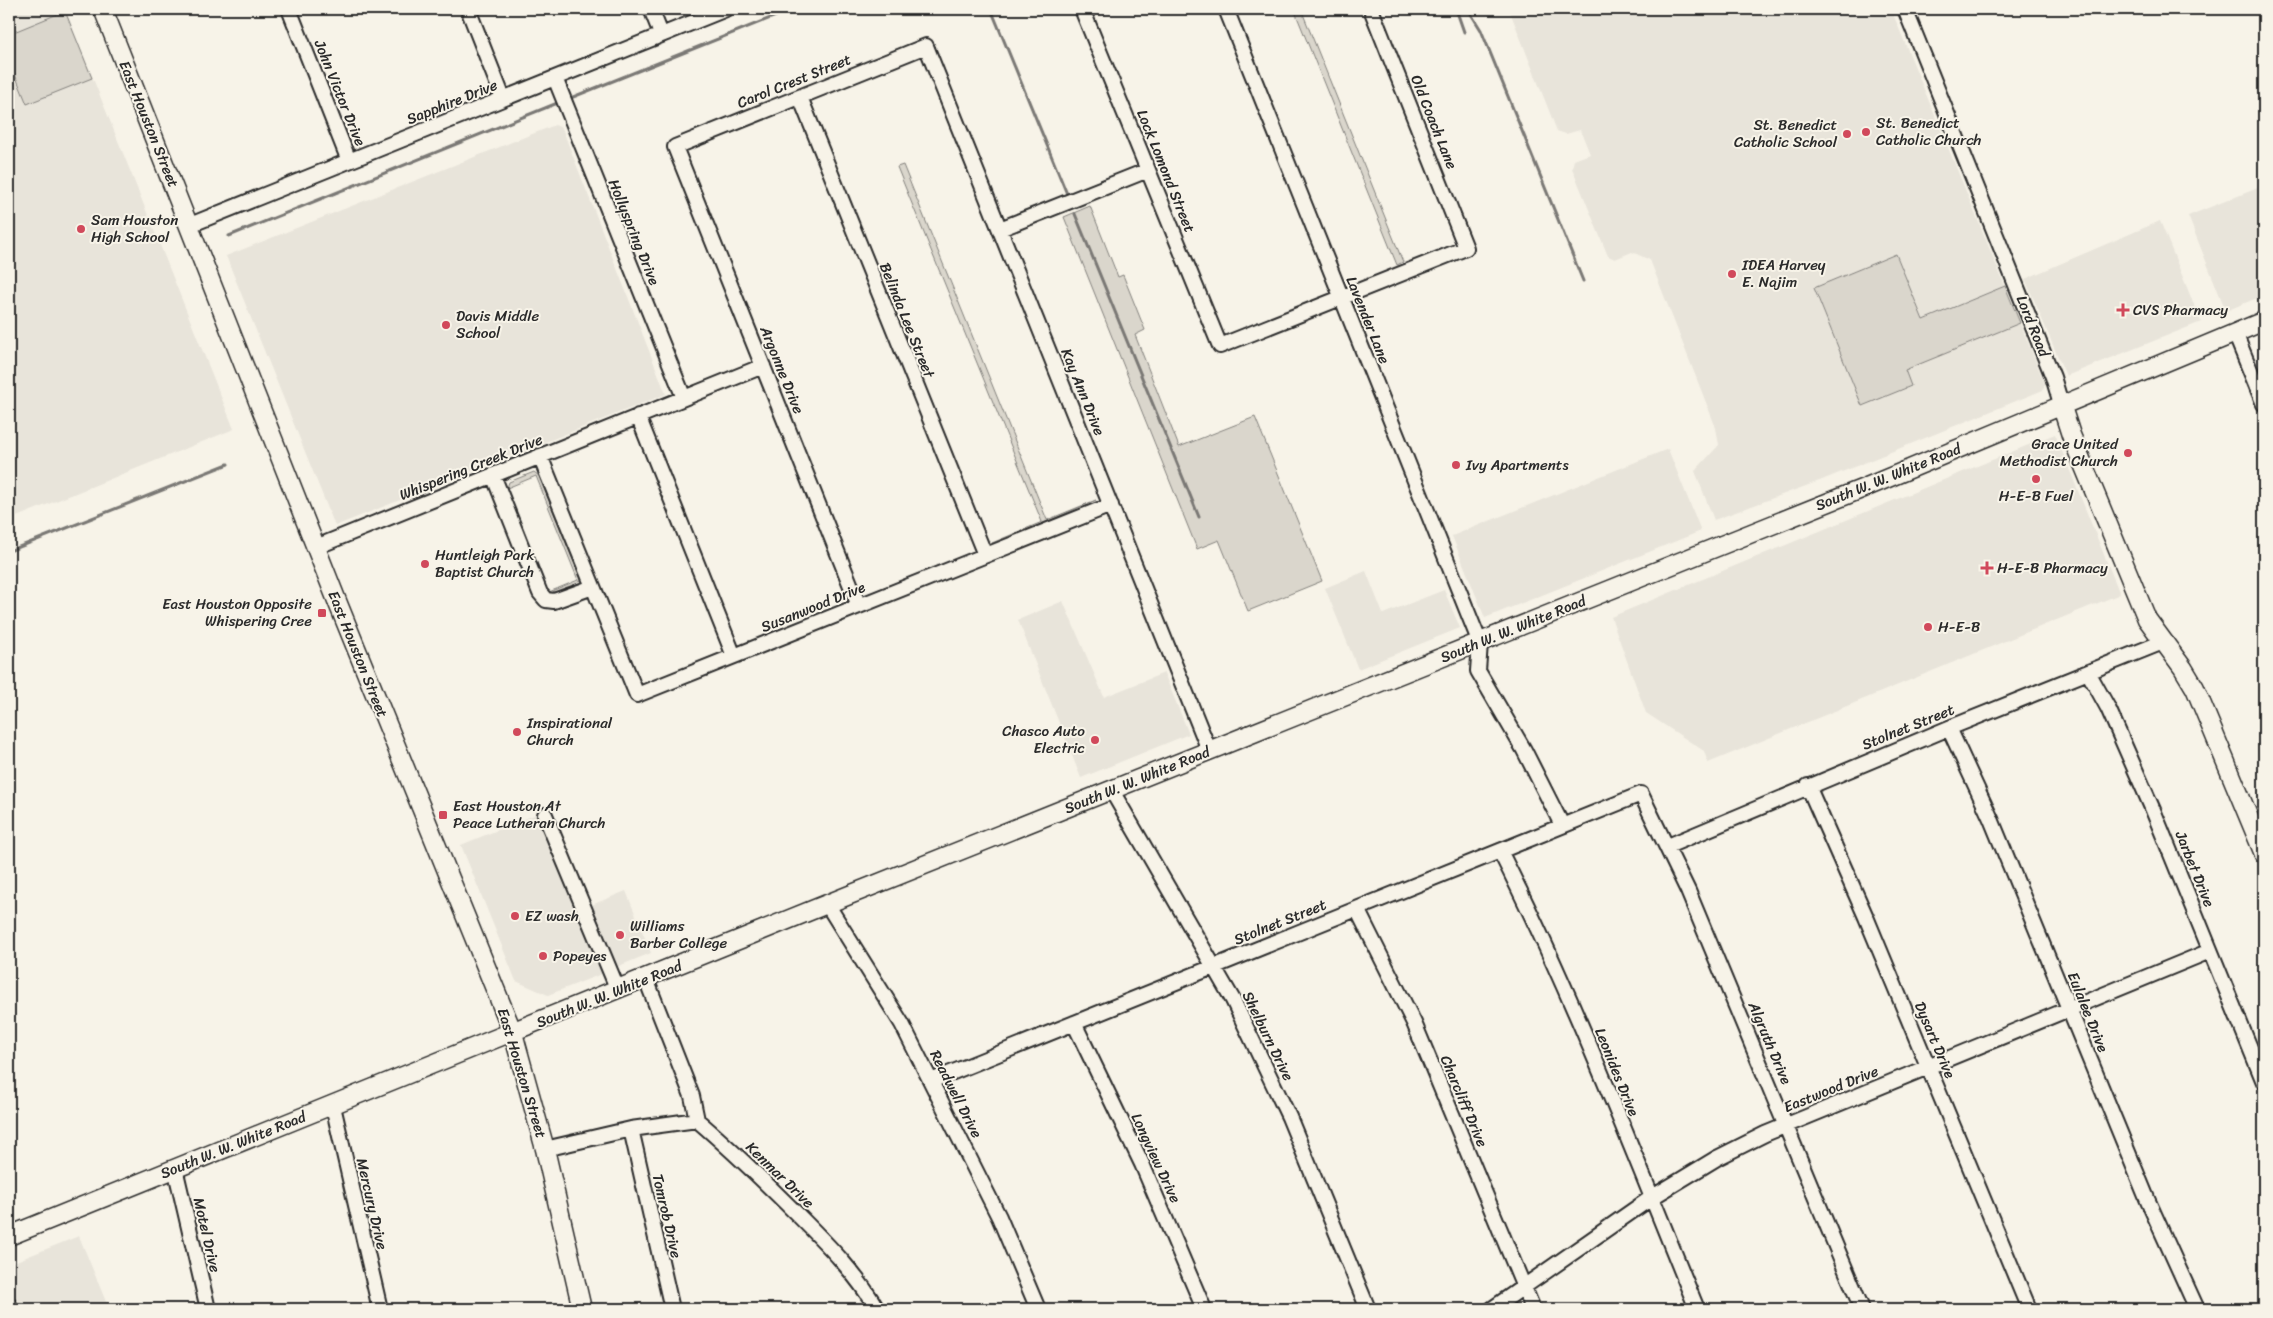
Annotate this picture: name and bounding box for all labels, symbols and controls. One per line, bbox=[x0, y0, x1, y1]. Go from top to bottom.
street label: John Victor Drive bbox=[306, 35, 373, 151]
street label: Carol Crest Street bbox=[733, 46, 855, 116]
street label: East Houston Street bbox=[112, 57, 186, 192]
street label: Old Coach Lane bbox=[1403, 71, 1465, 173]
street label: Sapphire Drive bbox=[403, 72, 502, 132]
street label: Lock Lomond Street bbox=[1129, 105, 1203, 237]
place label: St. Benedict Catholic Church bbox=[1876, 110, 1982, 153]
place label: St. Benedict Catholic School bbox=[1734, 112, 1838, 155]
marker: St. Benedict Catholic Church bbox=[1860, 126, 1872, 138]
marker: St. Benedict Catholic School bbox=[1841, 128, 1853, 140]
street label: Hollyspring Drive bbox=[601, 175, 667, 289]
place label: Sam Houston High School bbox=[91, 207, 178, 250]
marker: Sam Houston High School bbox=[75, 223, 87, 235]
place label: IDEA Harvey E. Najim bbox=[1741, 252, 1826, 295]
street label: Belinda Lee Street bbox=[872, 258, 942, 382]
marker: IDEA Harvey E. Najim bbox=[1726, 268, 1738, 280]
street label: Lavender Lane bbox=[1339, 272, 1398, 368]
street label: Lord Road bbox=[2009, 291, 2058, 362]
place label: CVS Pharmacy bbox=[2133, 297, 2228, 323]
place label: Davis Middle School bbox=[456, 303, 539, 346]
marker: CVS Pharmacy bbox=[2117, 304, 2129, 316]
marker: Davis Middle School bbox=[440, 319, 452, 331]
street label: Argonne Drive bbox=[752, 321, 812, 418]
street label: Kay Ann Drive bbox=[1054, 344, 1112, 440]
street label: Whispering Creek Drive bbox=[395, 426, 547, 508]
place label: Grace United Methodist Church bbox=[2000, 431, 2119, 474]
street label: South W. W. White Road bbox=[1811, 435, 1966, 518]
marker: Grace United Methodist Church bbox=[2122, 447, 2134, 459]
place label: Ivy Apartments bbox=[1465, 452, 1569, 478]
marker: Ivy Apartments bbox=[1450, 459, 1462, 471]
marker: H-E-B Fuel bbox=[2030, 473, 2042, 485]
place label: H-E-B Fuel bbox=[1999, 483, 2074, 509]
place label: Huntleigh Park Baptist Church bbox=[435, 542, 536, 585]
place label: H-E-B Pharmacy bbox=[1997, 555, 2108, 581]
marker: Huntleigh Park Baptist Church bbox=[419, 558, 431, 570]
marker: H-E-B Pharmacy bbox=[1981, 562, 1993, 574]
street label: Susanwood Drive bbox=[757, 574, 869, 640]
street label: East Houston Street bbox=[321, 587, 395, 722]
street label: South W. W. White Road bbox=[1436, 587, 1591, 670]
place label: East Houston Opposite Whispering Cree bbox=[162, 591, 312, 634]
marker: East Houston Opposite Whispering Cree bbox=[316, 607, 328, 619]
place label: H-E-B bbox=[1938, 614, 1981, 640]
marker: H-E-B bbox=[1922, 621, 1934, 633]
street label: Stolnet Street bbox=[1858, 696, 1959, 757]
place label: Inspirational Church bbox=[526, 710, 613, 753]
place label: Chasco Auto Electric bbox=[1002, 718, 1085, 761]
marker: Inspirational Church bbox=[511, 726, 523, 738]
marker: Chasco Auto Electric bbox=[1089, 734, 1101, 746]
street label: South W. W. White Road bbox=[1060, 738, 1215, 821]
place label: East Houston At Peace Lutheran Church bbox=[453, 793, 606, 836]
marker: East Houston At Peace Lutheran Church bbox=[437, 809, 449, 821]
street label: Jarbet Drive bbox=[2168, 826, 2222, 911]
street label: Stolnet Street bbox=[1230, 891, 1331, 952]
place label: EZ wash bbox=[525, 903, 579, 929]
marker: EZ wash bbox=[509, 910, 521, 922]
place label: Williams Barber College bbox=[630, 913, 728, 956]
marker: Williams Barber College bbox=[614, 929, 626, 941]
place label: Popeyes bbox=[553, 943, 607, 969]
marker: Popeyes bbox=[537, 950, 549, 962]
street label: South W. W. White Road bbox=[532, 952, 687, 1035]
street label: Eulalee Drive bbox=[2060, 968, 2116, 1056]
street label: Shelburn Drive bbox=[1235, 987, 1301, 1086]
street label: Algruth Drive bbox=[1741, 997, 1799, 1088]
street label: Dysart Drive bbox=[1907, 998, 1963, 1082]
street label: East Houston Street bbox=[490, 1005, 554, 1142]
street label: Leonides Drive bbox=[1587, 1024, 1647, 1120]
street label: Readwell Drive bbox=[923, 1045, 990, 1143]
street label: Charcliff Drive bbox=[1433, 1051, 1495, 1151]
street label: Eastwood Drive bbox=[1780, 1058, 1883, 1120]
street label: South W. W. White Road bbox=[156, 1103, 311, 1186]
street label: Longview Drive bbox=[1124, 1109, 1188, 1208]
street label: Kenmar Drive bbox=[739, 1135, 821, 1215]
street label: Mercury Drive bbox=[349, 1156, 395, 1253]
street label: Tomrob Drive bbox=[645, 1171, 689, 1261]
street label: Motel Drive bbox=[186, 1195, 228, 1275]

